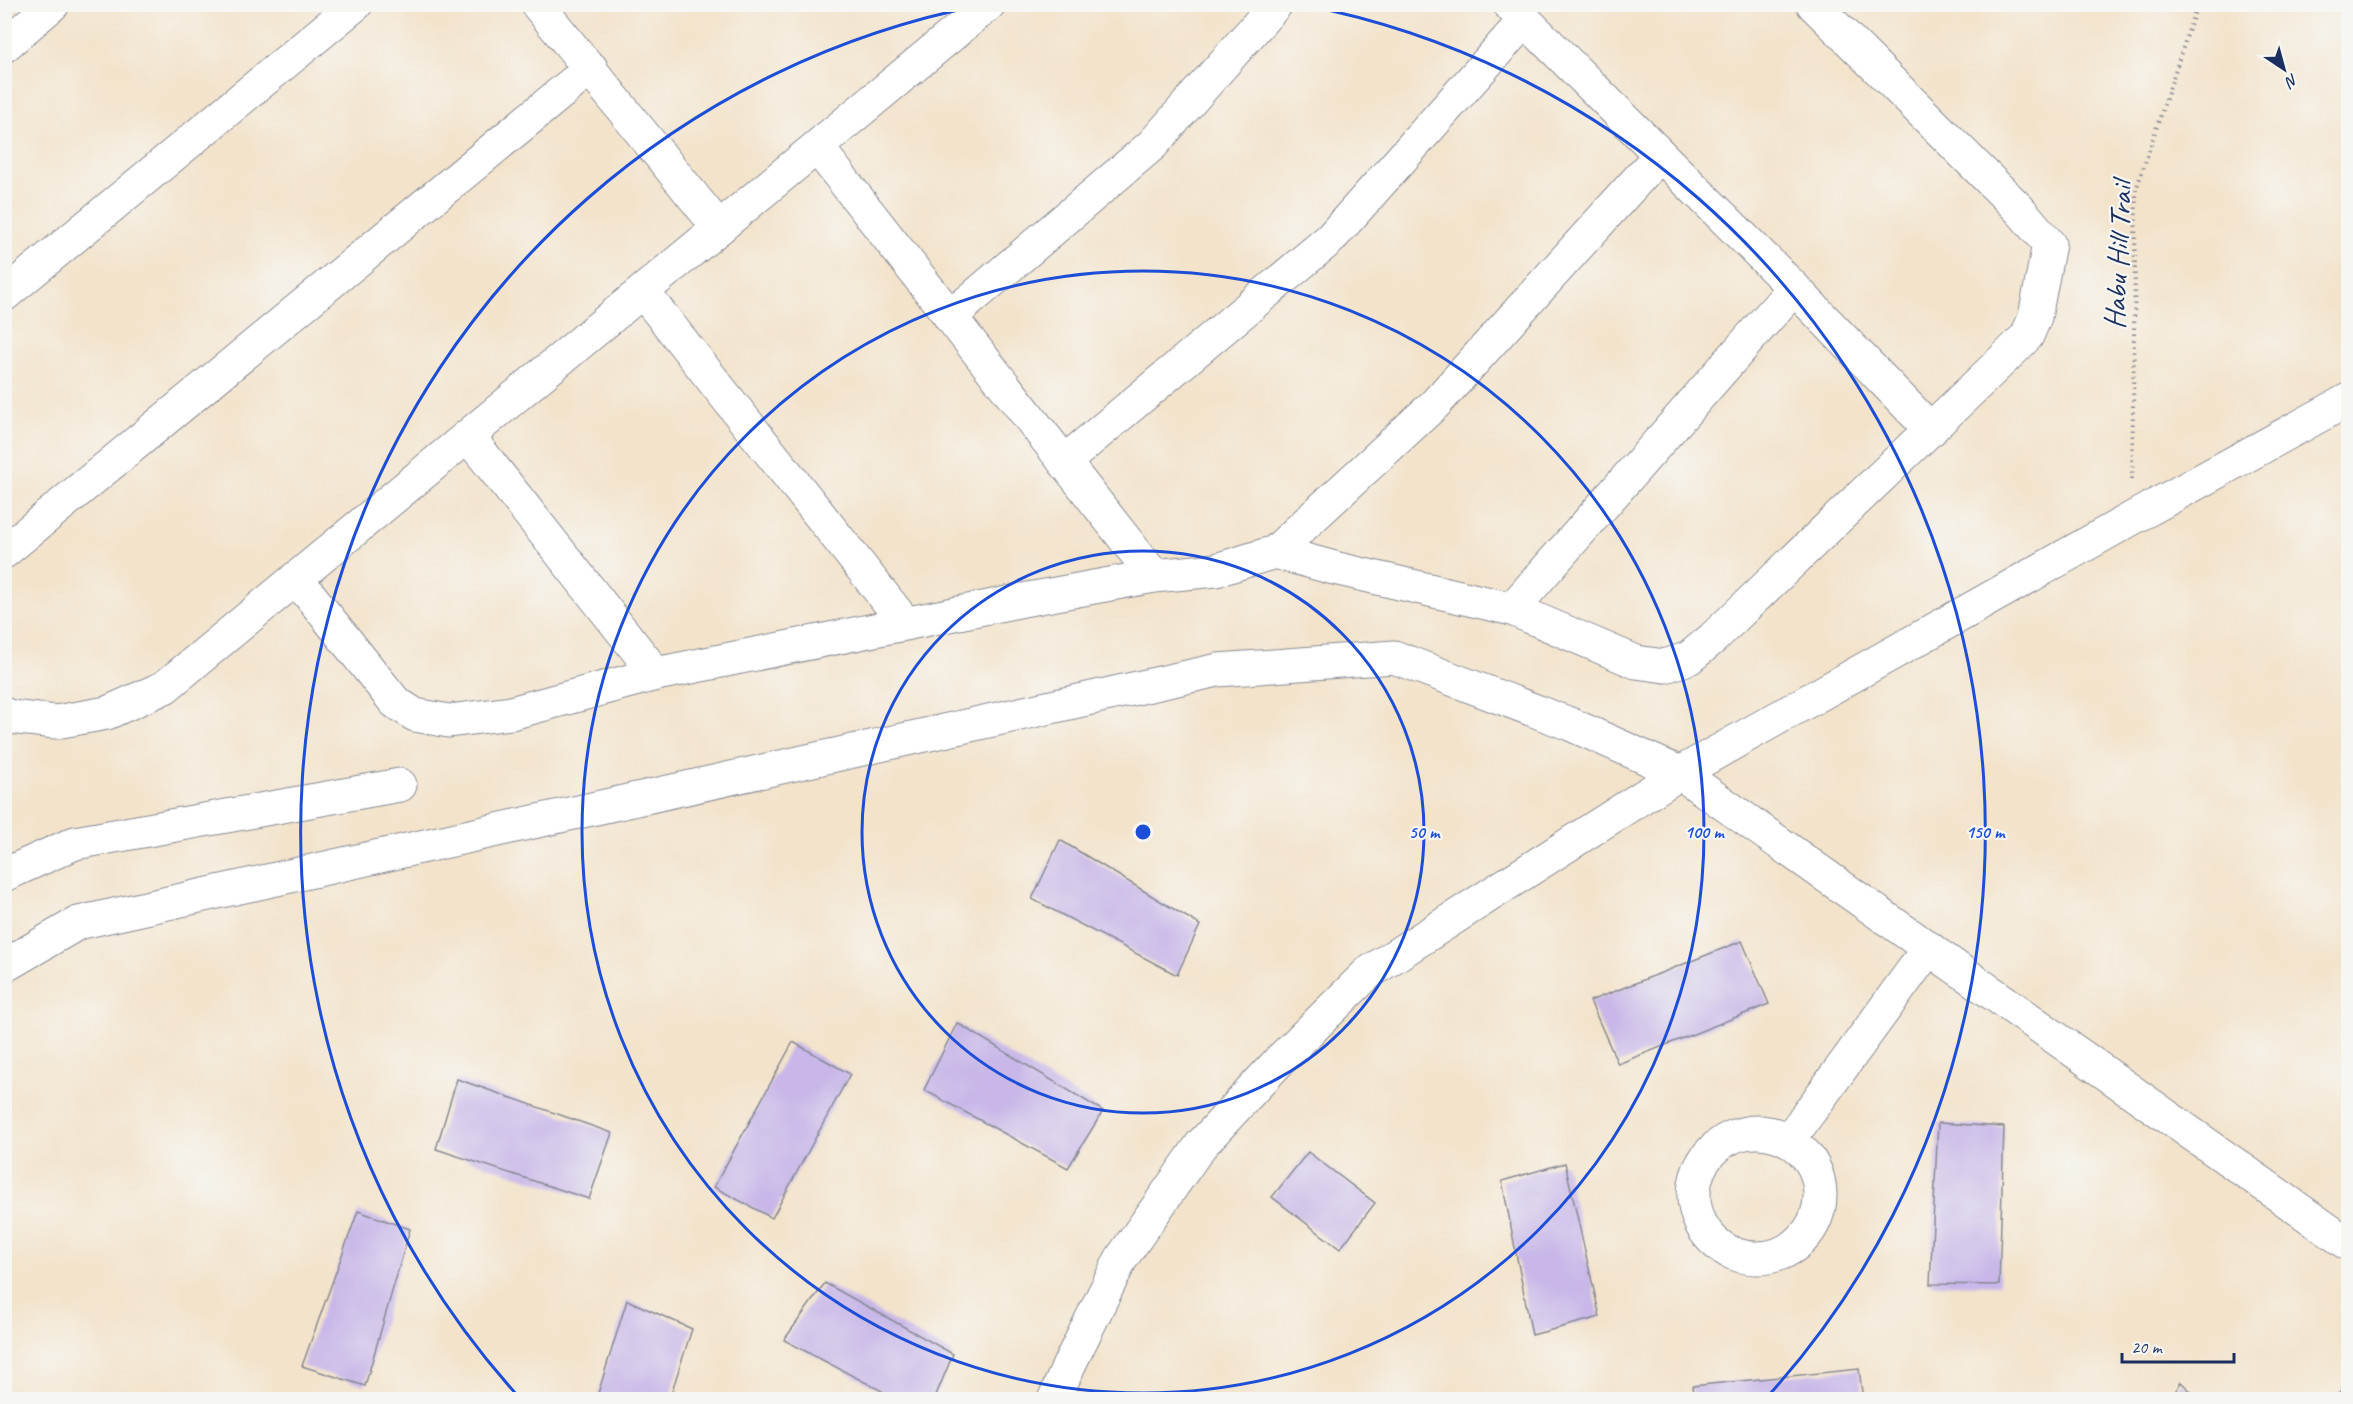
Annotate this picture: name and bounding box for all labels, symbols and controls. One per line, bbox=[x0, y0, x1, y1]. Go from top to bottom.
north arrow bbox=[2254, 39, 2314, 99]
text: N bbox=[2280, 69, 2302, 93]
street label: Habu Hill Trail bbox=[2095, 175, 2141, 330]
text: 50 m bbox=[1409, 821, 1441, 843]
text: 100 m bbox=[1685, 821, 1725, 843]
text: 150 m bbox=[1966, 821, 2006, 843]
centre of rings bbox=[1133, 822, 1153, 842]
scale bar bbox=[2122, 1326, 2234, 1364]
text: 20 m bbox=[2131, 1336, 2164, 1358]

